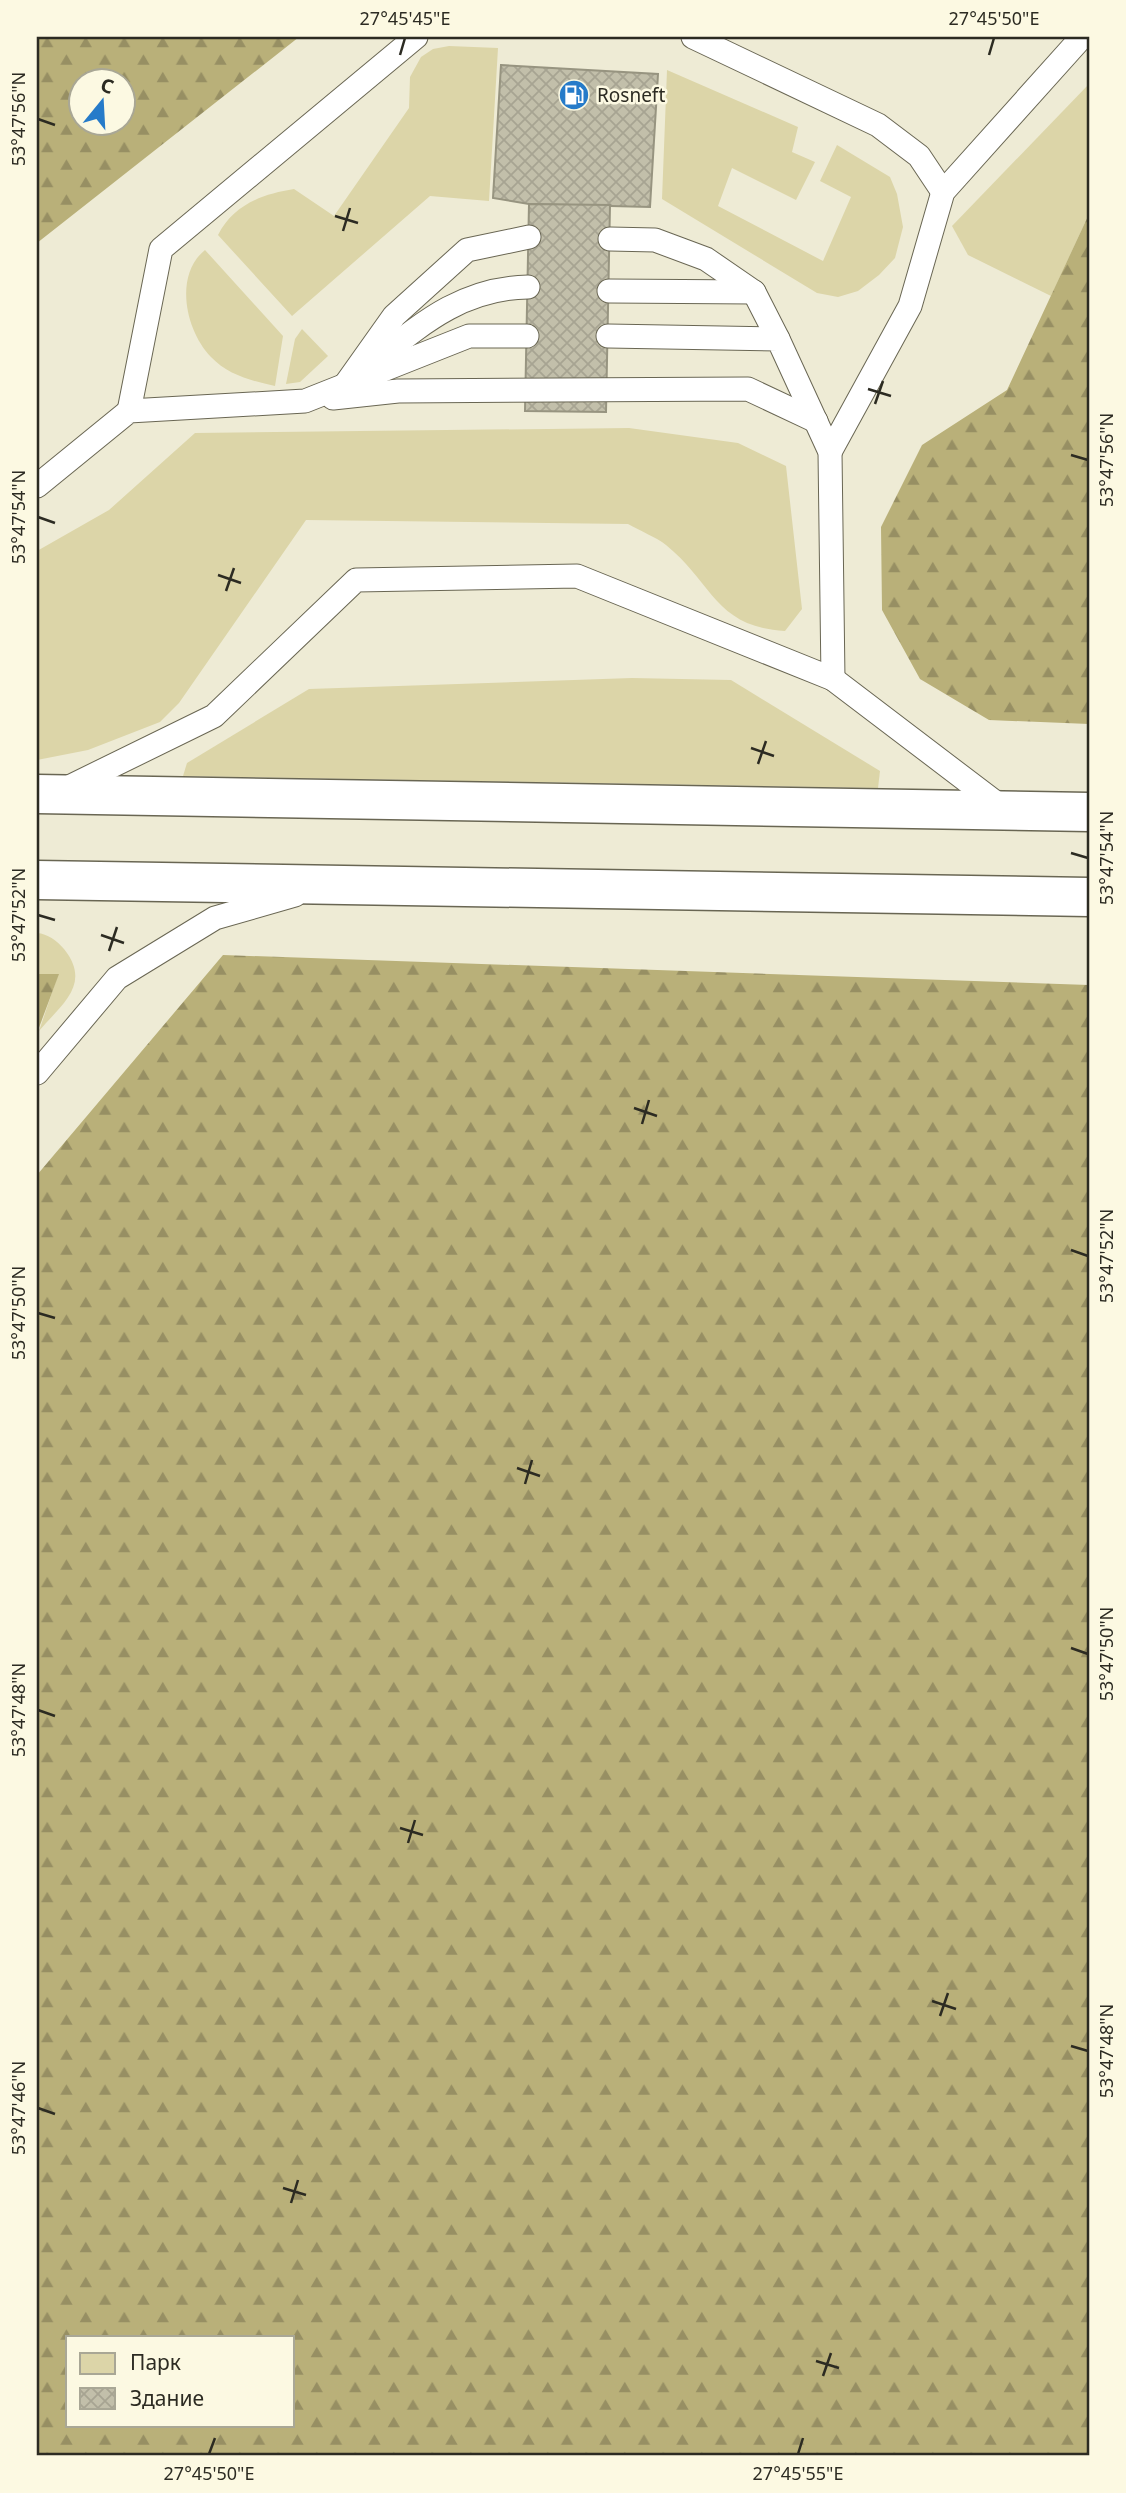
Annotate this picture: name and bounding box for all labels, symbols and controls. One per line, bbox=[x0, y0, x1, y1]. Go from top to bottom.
text: 27°45'45"E bbox=[360, 6, 450, 30]
text: 27°45'50"E bbox=[949, 6, 1039, 30]
north arrow bbox=[66, 66, 136, 136]
text: 53°47'56"N bbox=[6, 72, 30, 166]
text: С bbox=[97, 72, 117, 100]
fuel station icon: Rosneft bbox=[557, 78, 591, 112]
place label: Rosneft bbox=[597, 82, 665, 108]
text: 53°47'56"N bbox=[1094, 413, 1118, 507]
text: 53°47'54"N bbox=[6, 470, 30, 564]
text: 53°47'54"N bbox=[1094, 811, 1118, 905]
text: 53°47'52"N bbox=[6, 868, 30, 962]
text: 53°47'52"N bbox=[1094, 1209, 1118, 1303]
text: 53°47'50"N bbox=[6, 1266, 30, 1360]
text: 53°47'50"N bbox=[1094, 1607, 1118, 1701]
text: 53°47'48"N bbox=[6, 1663, 30, 1757]
text: 53°47'48"N bbox=[1094, 2004, 1118, 2098]
text: 53°47'46"N bbox=[6, 2061, 30, 2155]
legend bbox=[66, 2336, 294, 2426]
text: Парк bbox=[130, 2348, 181, 2376]
text: Здание bbox=[130, 2384, 204, 2412]
text: 27°45'50"E bbox=[164, 2461, 254, 2485]
text: 27°45'55"E bbox=[753, 2461, 843, 2485]

